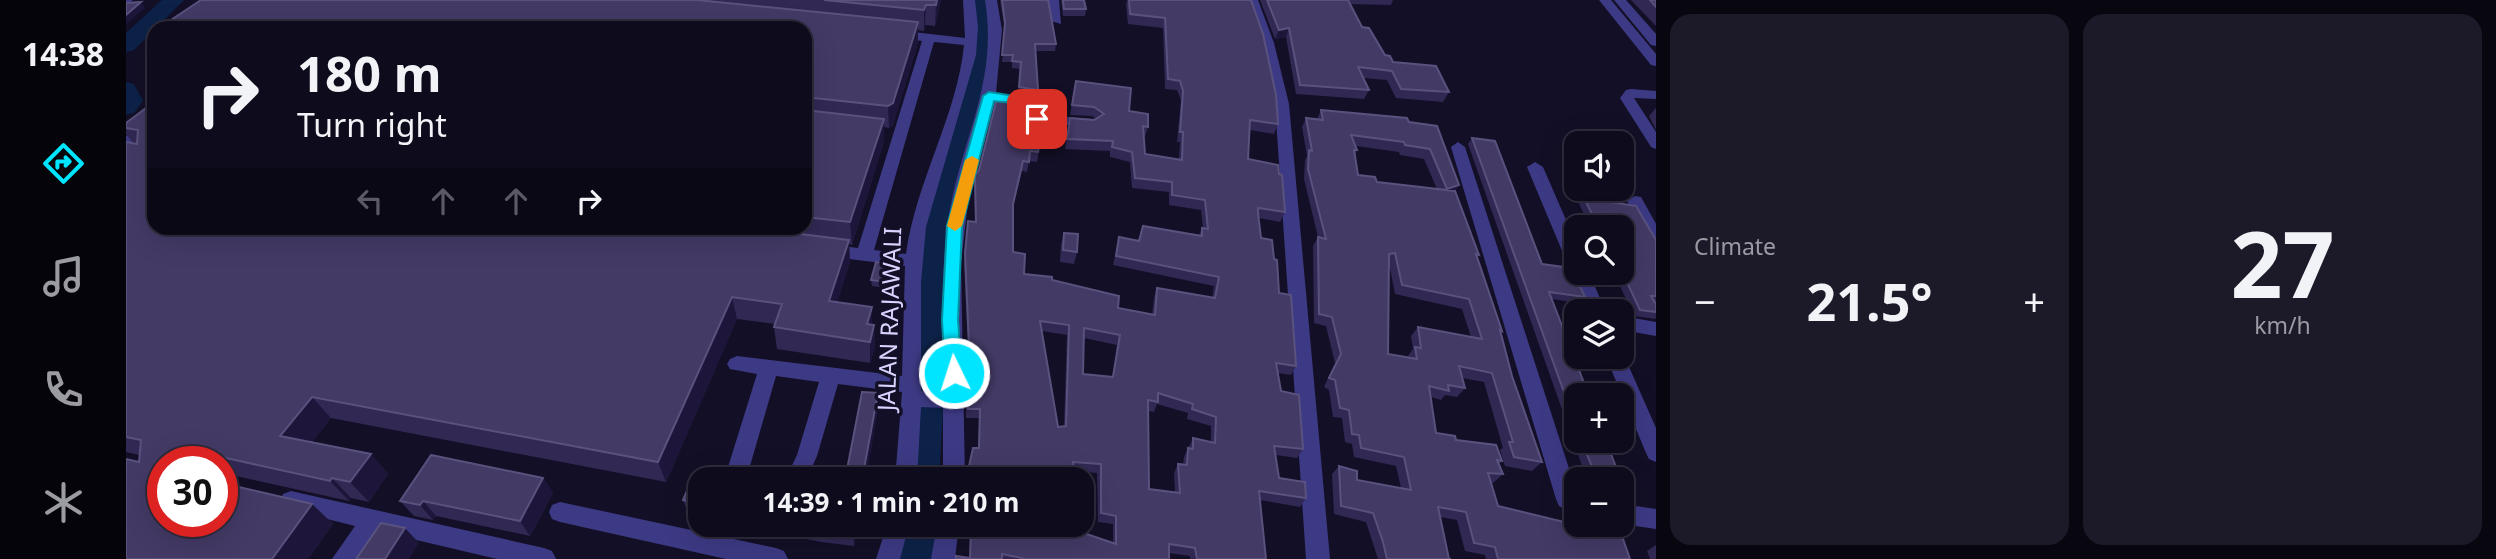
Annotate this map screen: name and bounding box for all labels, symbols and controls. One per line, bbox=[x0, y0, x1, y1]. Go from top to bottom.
text: 14:38 bbox=[22, 32, 104, 75]
text: 180 m bbox=[297, 40, 442, 106]
icon: right bbox=[182, 49, 273, 140]
pin bbox=[1007, 89, 1067, 149]
icon: arrive bbox=[1018, 100, 1056, 138]
text: Turn right bbox=[297, 103, 447, 146]
map controls bbox=[1564, 131, 1634, 537]
button: sound bbox=[1564, 131, 1634, 201]
icon: directions bbox=[39, 139, 88, 188]
icon: left bbox=[351, 182, 389, 220]
icon: ahead bbox=[424, 182, 462, 220]
icon: ahead bbox=[497, 182, 535, 220]
icon: right bbox=[570, 182, 608, 220]
text: 27 bbox=[2230, 201, 2335, 325]
button: search bbox=[1564, 215, 1634, 285]
street label: JALAN RAJAWALI bbox=[869, 226, 908, 414]
text: Climate bbox=[1694, 230, 1776, 262]
icon: music bbox=[39, 252, 88, 301]
text: 21.5° bbox=[1807, 265, 1932, 336]
text: − bbox=[1694, 275, 1716, 327]
text: + bbox=[2023, 275, 2045, 327]
button: layers bbox=[1564, 299, 1634, 369]
text: km/h bbox=[2254, 309, 2311, 341]
position arrow bbox=[917, 336, 991, 410]
icon: phone bbox=[39, 365, 88, 414]
button: + bbox=[1564, 383, 1634, 453]
speed limit sign: 30 bbox=[147, 446, 238, 537]
button: − bbox=[1564, 467, 1634, 537]
icon: climate bbox=[39, 478, 88, 527]
text: 14:39 · 1 min · 210 m bbox=[763, 484, 1019, 520]

